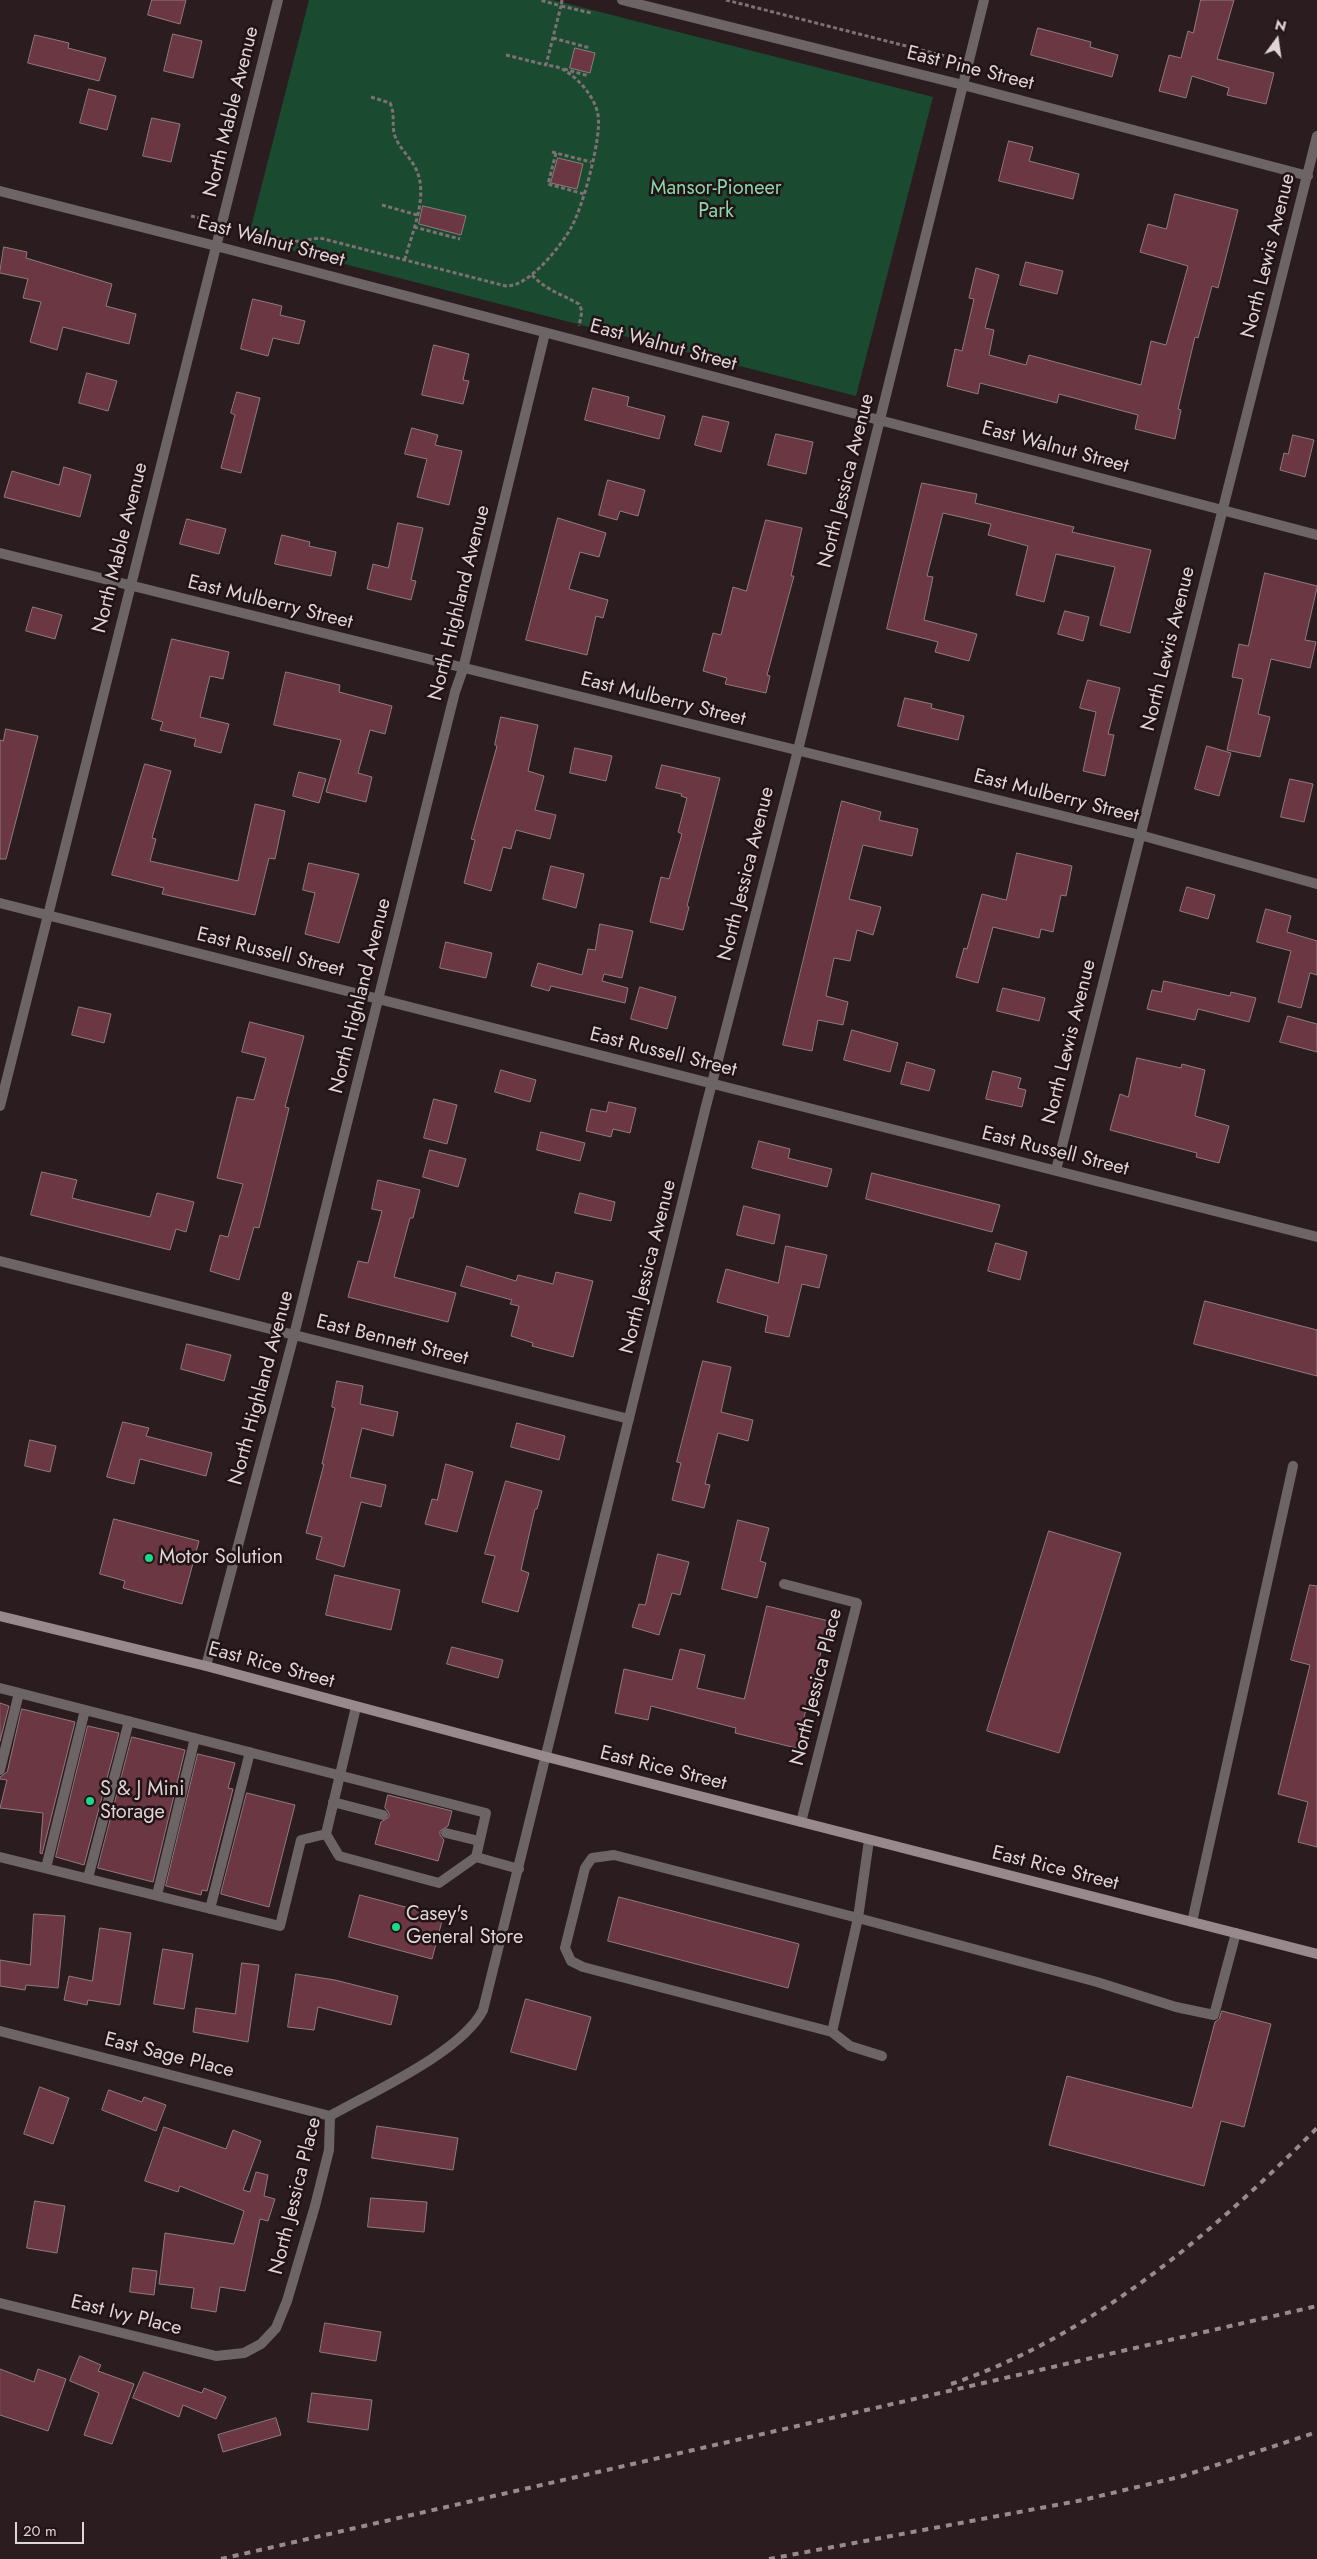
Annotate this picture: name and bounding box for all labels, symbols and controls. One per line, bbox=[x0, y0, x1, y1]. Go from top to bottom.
text: N bbox=[1273, 14, 1288, 36]
north arrow bbox=[1252, 15, 1302, 65]
street label: North Mable Avenue bbox=[199, 24, 265, 200]
street label: East Pine Street bbox=[904, 42, 1036, 96]
street label: North Lewis Avenue bbox=[1237, 171, 1301, 341]
park label: Mansor-Pioneer Park bbox=[650, 177, 782, 224]
street label: East Walnut Street bbox=[195, 211, 347, 273]
street label: East Walnut Street bbox=[587, 315, 739, 377]
street label: North Jessica Avenue bbox=[814, 392, 880, 570]
street label: East Walnut Street bbox=[979, 417, 1131, 479]
street label: North Mable Avenue bbox=[88, 460, 154, 636]
street label: North Highland Avenue bbox=[424, 503, 496, 703]
street label: North Lewis Avenue bbox=[1137, 564, 1201, 734]
street label: East Mulberry Street bbox=[185, 571, 355, 635]
street label: East Mulberry Street bbox=[578, 668, 748, 732]
street label: East Mulberry Street bbox=[971, 765, 1141, 829]
street label: North Jessica Avenue bbox=[714, 785, 780, 963]
street label: North Highland Avenue bbox=[325, 896, 397, 1096]
street label: East Russell Street bbox=[194, 923, 346, 983]
street label: North Lewis Avenue bbox=[1038, 957, 1102, 1127]
street label: East Russell Street bbox=[587, 1023, 739, 1083]
street label: East Russell Street bbox=[979, 1122, 1131, 1182]
street label: North Jessica Avenue bbox=[616, 1178, 682, 1356]
street label: North Highland Avenue bbox=[224, 1288, 300, 1488]
street label: East Bennett Street bbox=[314, 1311, 470, 1371]
place label: Motor Solution bbox=[159, 1546, 283, 1570]
marker: Motor Solution bbox=[143, 1552, 155, 1564]
street label: North Jessica Place bbox=[786, 1606, 848, 1768]
street label: East Rice Street bbox=[205, 1638, 337, 1694]
street label: East Rice Street bbox=[597, 1742, 729, 1796]
place label: S & J Mini Storage bbox=[100, 1778, 184, 1825]
marker: S & J Mini Storage bbox=[84, 1795, 96, 1807]
street label: East Rice Street bbox=[989, 1842, 1121, 1896]
place label: Casey's General Store bbox=[406, 1903, 523, 1950]
marker: Casey's General Store bbox=[390, 1921, 402, 1933]
street label: East Sage Place bbox=[102, 2028, 236, 2084]
street label: North Jessica Place bbox=[265, 2115, 327, 2277]
street label: East Ivy Place bbox=[68, 2291, 184, 2341]
scale bar bbox=[18, 2512, 86, 2544]
text: 20 m bbox=[23, 2520, 57, 2542]

